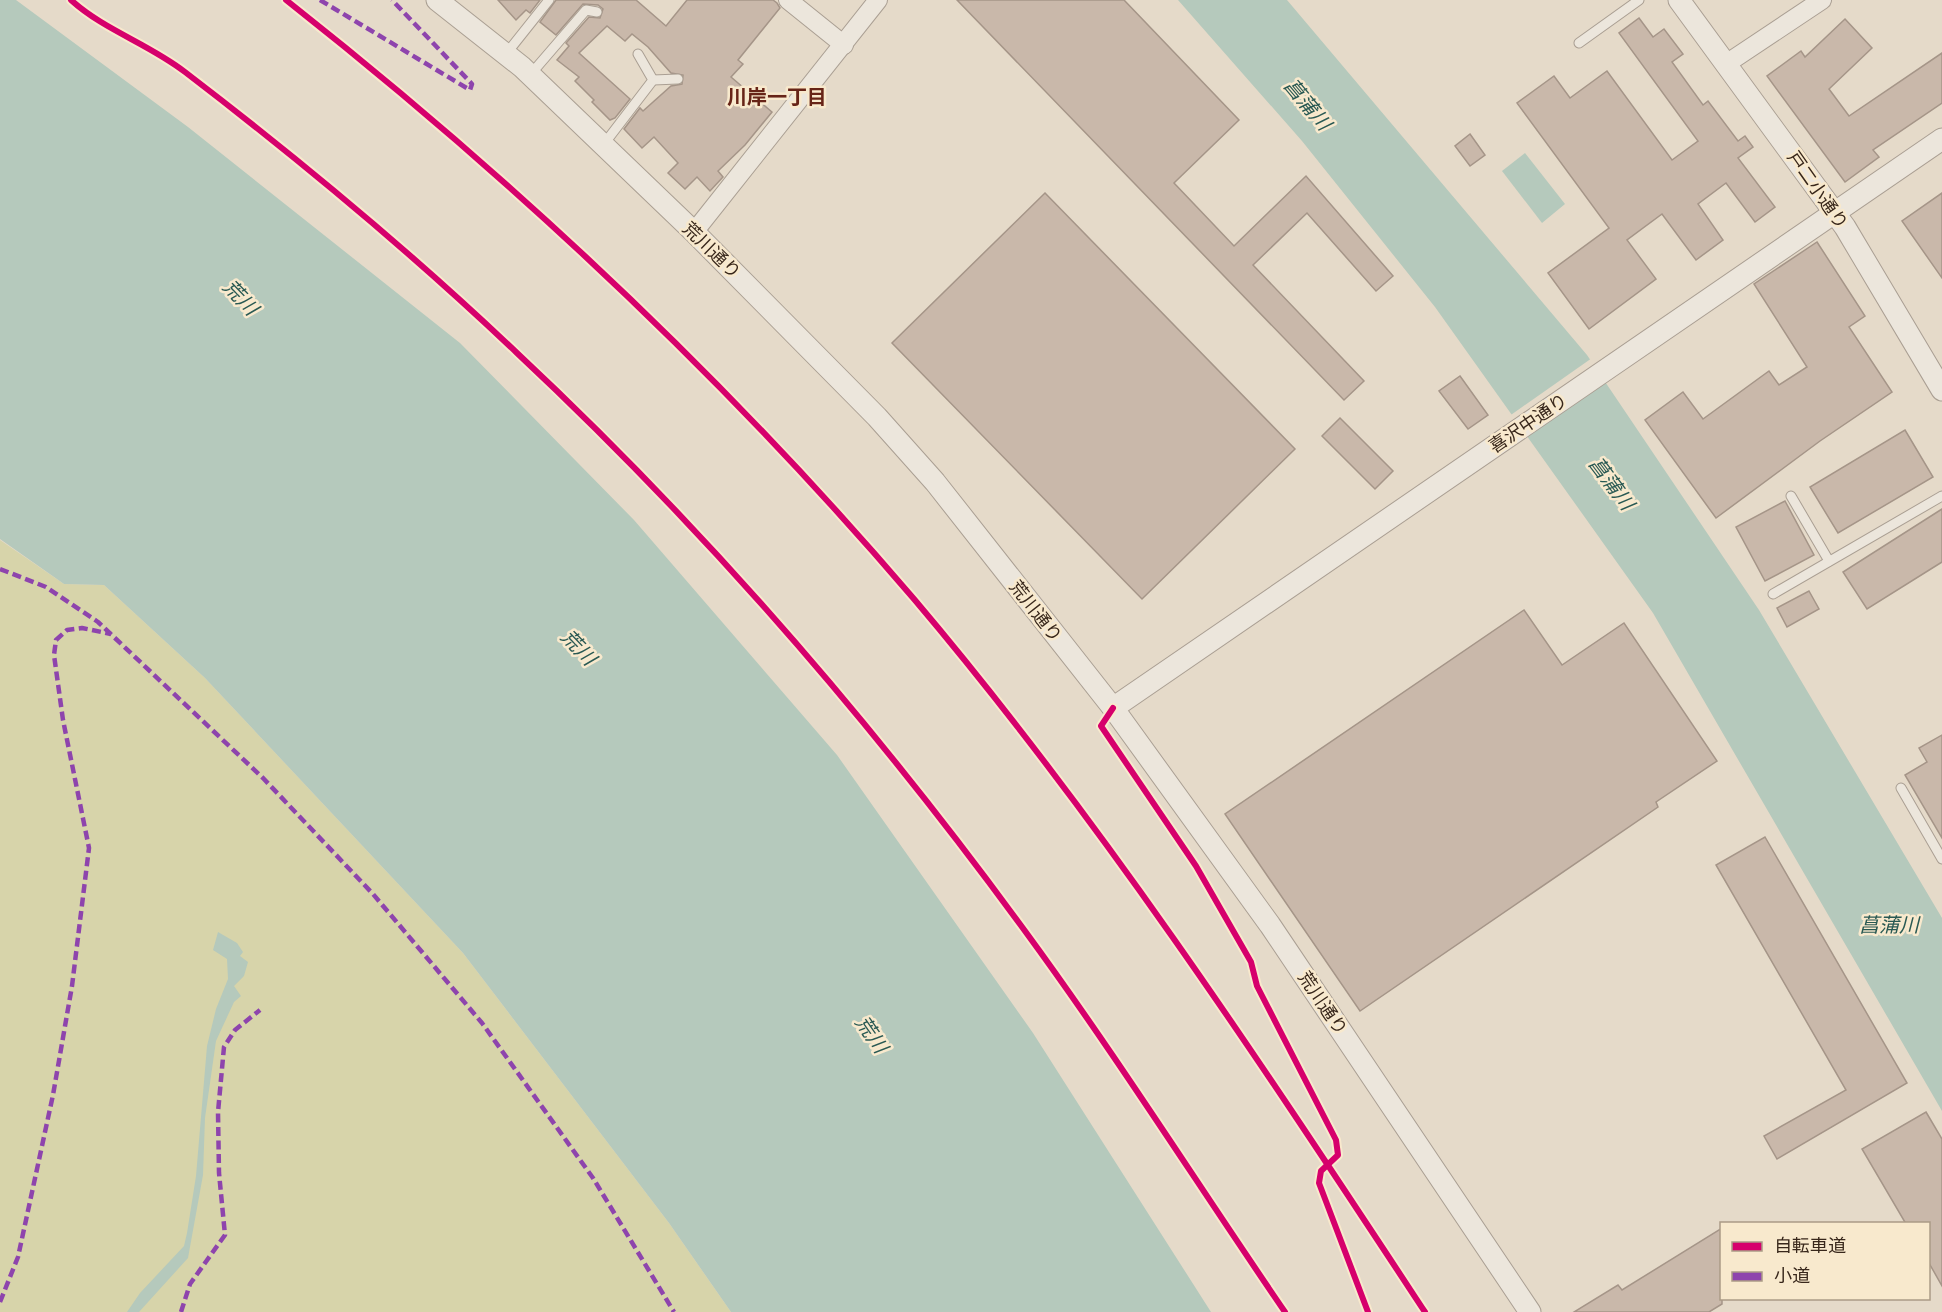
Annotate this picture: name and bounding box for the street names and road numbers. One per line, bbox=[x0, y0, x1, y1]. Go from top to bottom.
street label: 戸二小通り bbox=[1783, 147, 1853, 233]
street label: 荒川通り bbox=[678, 217, 746, 283]
street label: 喜沢中通り bbox=[1484, 388, 1572, 458]
street label: 荒川通り bbox=[1005, 576, 1067, 646]
street label: 荒川通り bbox=[1293, 967, 1353, 1039]

